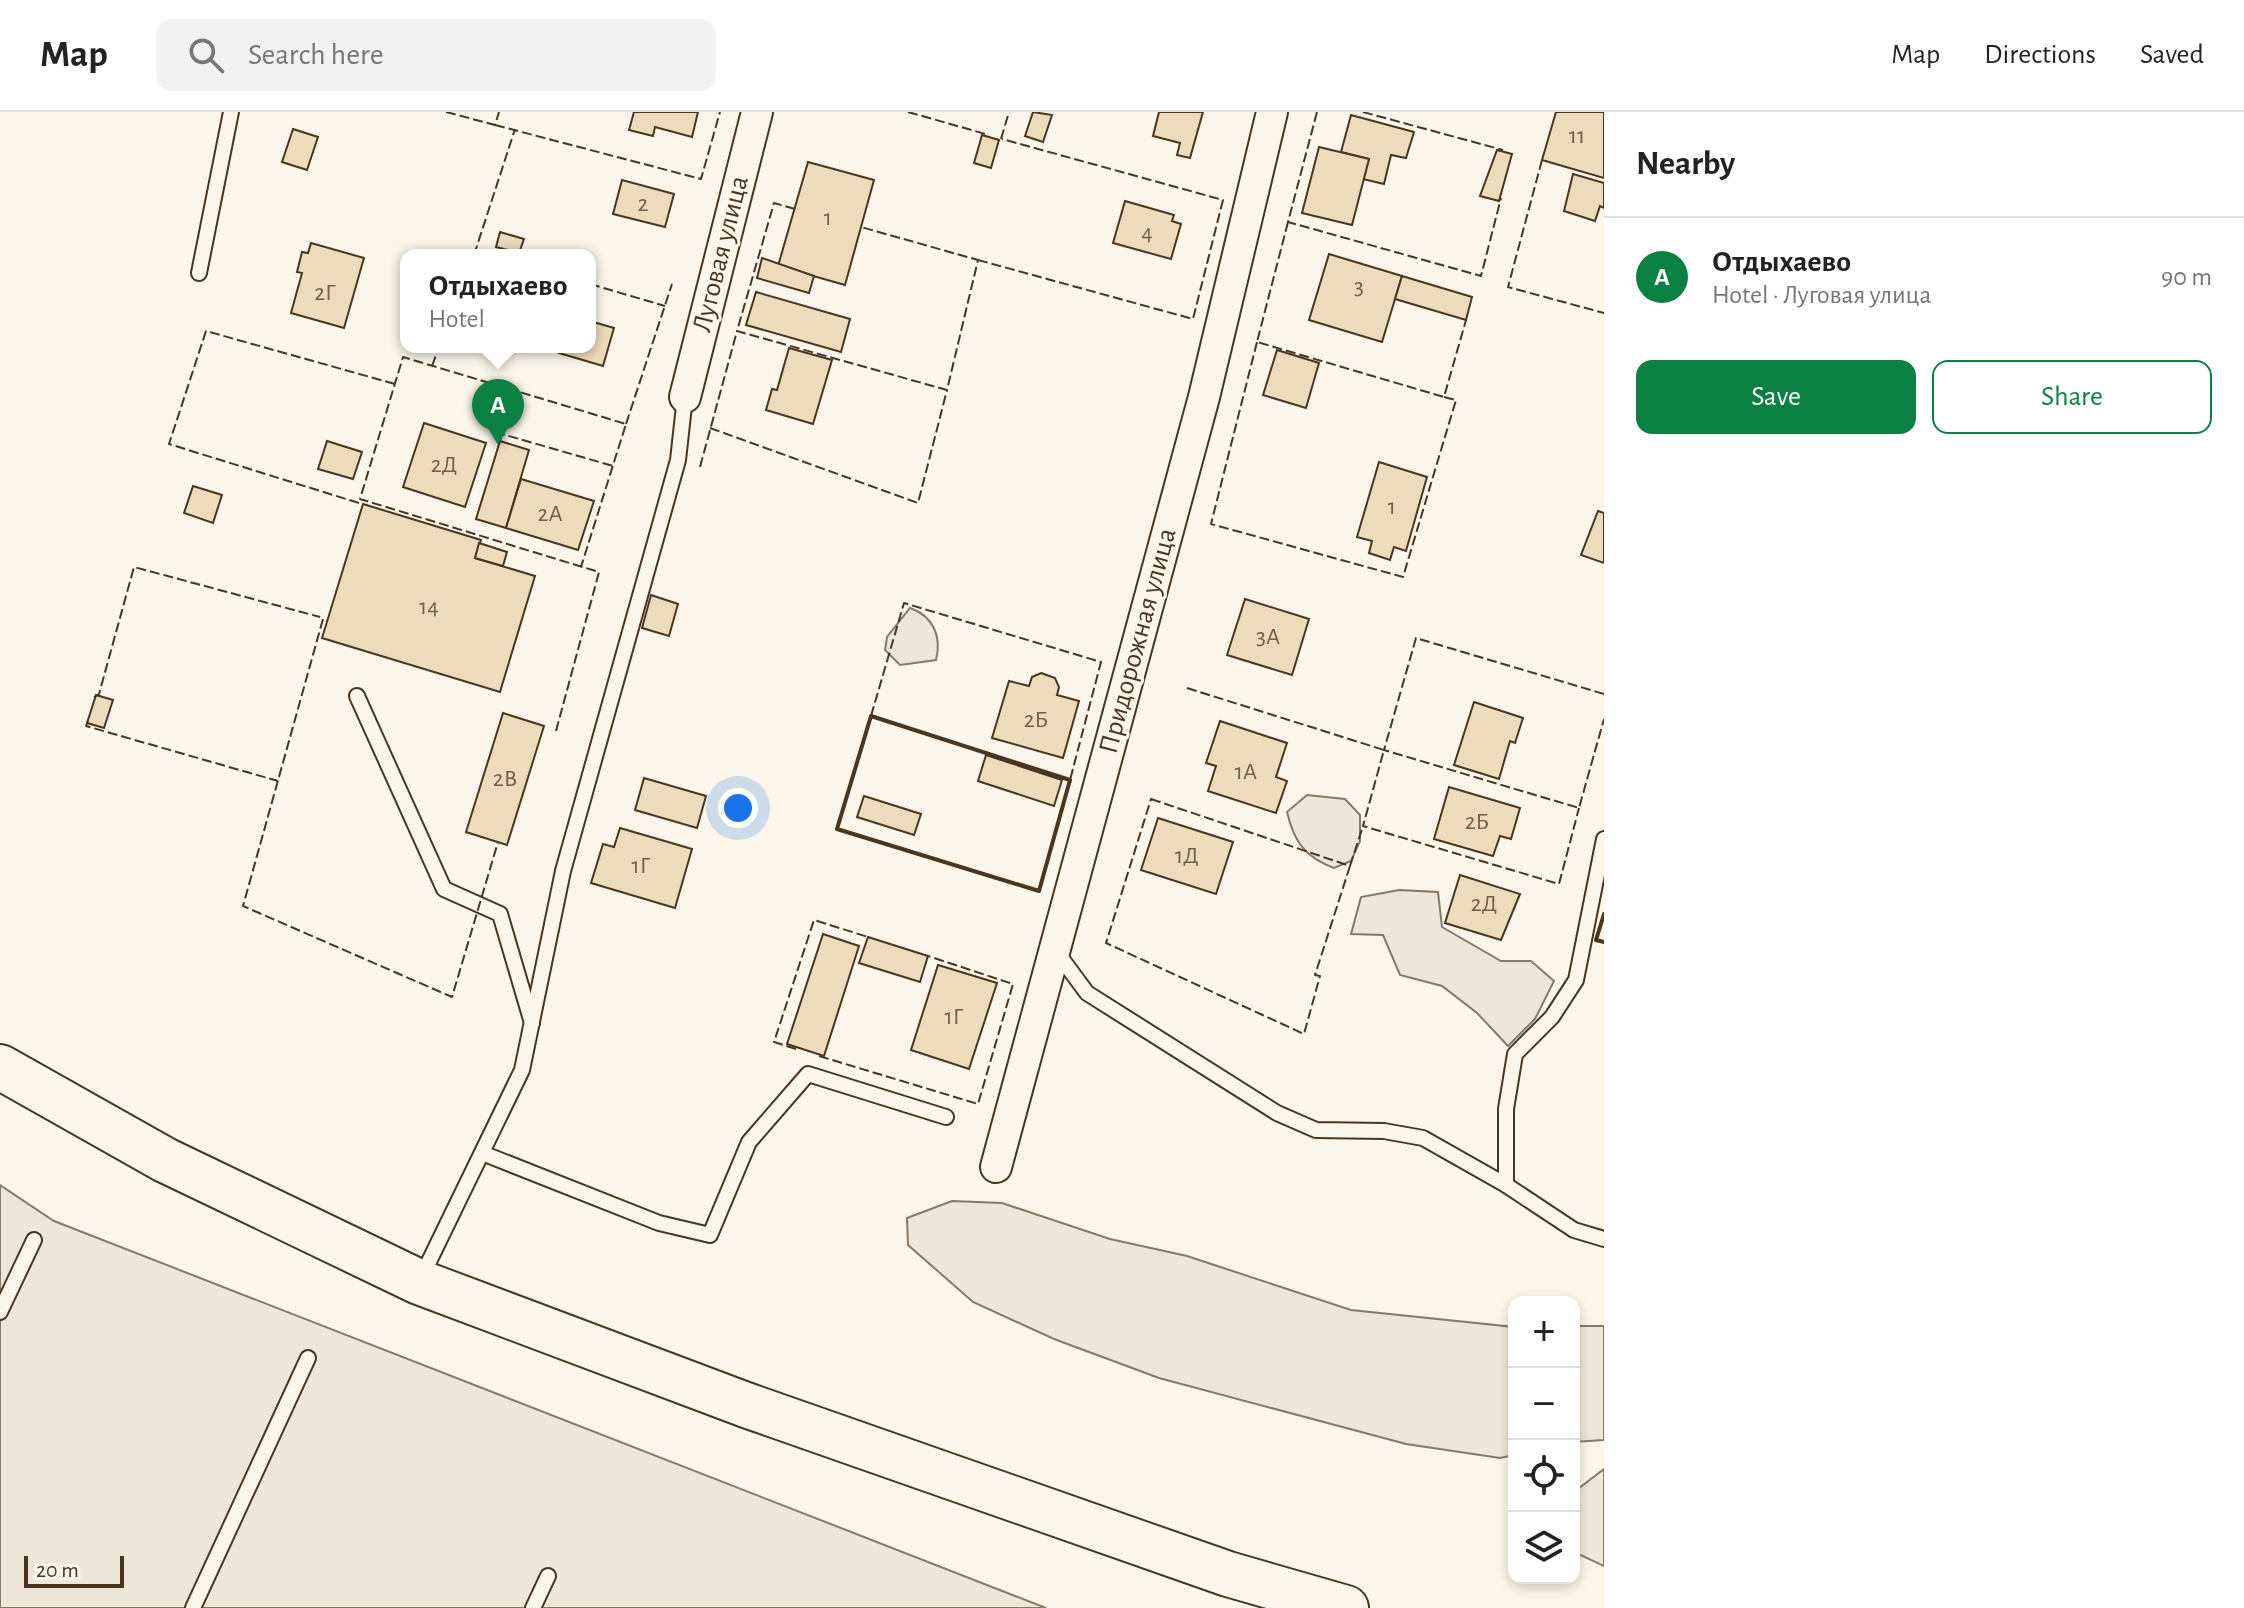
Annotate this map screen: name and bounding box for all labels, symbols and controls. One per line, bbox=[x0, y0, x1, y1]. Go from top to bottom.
search box bbox=[156, 19, 716, 91]
icon: search bbox=[184, 33, 228, 77]
text: Map bbox=[40, 36, 108, 74]
text: Search here bbox=[248, 40, 384, 70]
text: Map bbox=[1891, 41, 1940, 69]
text: Directions bbox=[1984, 41, 2096, 69]
text: Saved bbox=[2140, 41, 2204, 69]
house number: 11 bbox=[1569, 124, 1585, 148]
text: Nearby bbox=[1636, 147, 1735, 181]
street label: Луговая улица bbox=[688, 173, 754, 335]
house number: 2 bbox=[638, 192, 649, 216]
house number: 1 bbox=[824, 206, 832, 230]
house number: 4 bbox=[1141, 221, 1153, 245]
text: Отдыхаево bbox=[1712, 247, 1851, 277]
popup bbox=[400, 249, 596, 353]
text: A bbox=[1654, 264, 1670, 290]
text: 90 m bbox=[2161, 264, 2212, 290]
text: Отдыхаево bbox=[429, 271, 567, 301]
house number: 3 bbox=[1354, 275, 1364, 299]
house number: 2Г bbox=[314, 281, 336, 305]
text: Hotel · Луговая улица bbox=[1712, 282, 1931, 308]
text: Hotel bbox=[429, 306, 485, 332]
button: Save bbox=[1636, 360, 1916, 434]
button: Share bbox=[1932, 360, 2212, 434]
pin: A bbox=[472, 379, 524, 445]
house number: 2Д bbox=[431, 453, 457, 477]
house number: 1 bbox=[1388, 495, 1396, 519]
house number: 2А bbox=[537, 502, 563, 526]
street label: Придорожная улица bbox=[1094, 525, 1182, 757]
house number: 14 bbox=[419, 595, 439, 619]
house number: 3А bbox=[1256, 625, 1280, 649]
house number: 2Б bbox=[1024, 708, 1048, 732]
house number: 1А bbox=[1235, 760, 1257, 784]
house number: 2В bbox=[493, 767, 517, 791]
your location bbox=[718, 788, 758, 828]
house number: 2Б bbox=[1465, 810, 1489, 834]
house number: 1Д bbox=[1175, 844, 1199, 868]
house number: 1Г bbox=[631, 854, 651, 878]
house number: 2Д bbox=[1471, 892, 1497, 916]
house number: 1Г bbox=[944, 1005, 964, 1029]
map controls bbox=[1508, 1296, 1580, 1584]
button: + bbox=[1508, 1296, 1580, 1368]
button: − bbox=[1508, 1368, 1580, 1440]
button: locate bbox=[1508, 1440, 1580, 1512]
button: layers bbox=[1508, 1512, 1580, 1584]
scale bar bbox=[24, 1552, 124, 1588]
text: 20 m bbox=[36, 1559, 79, 1581]

